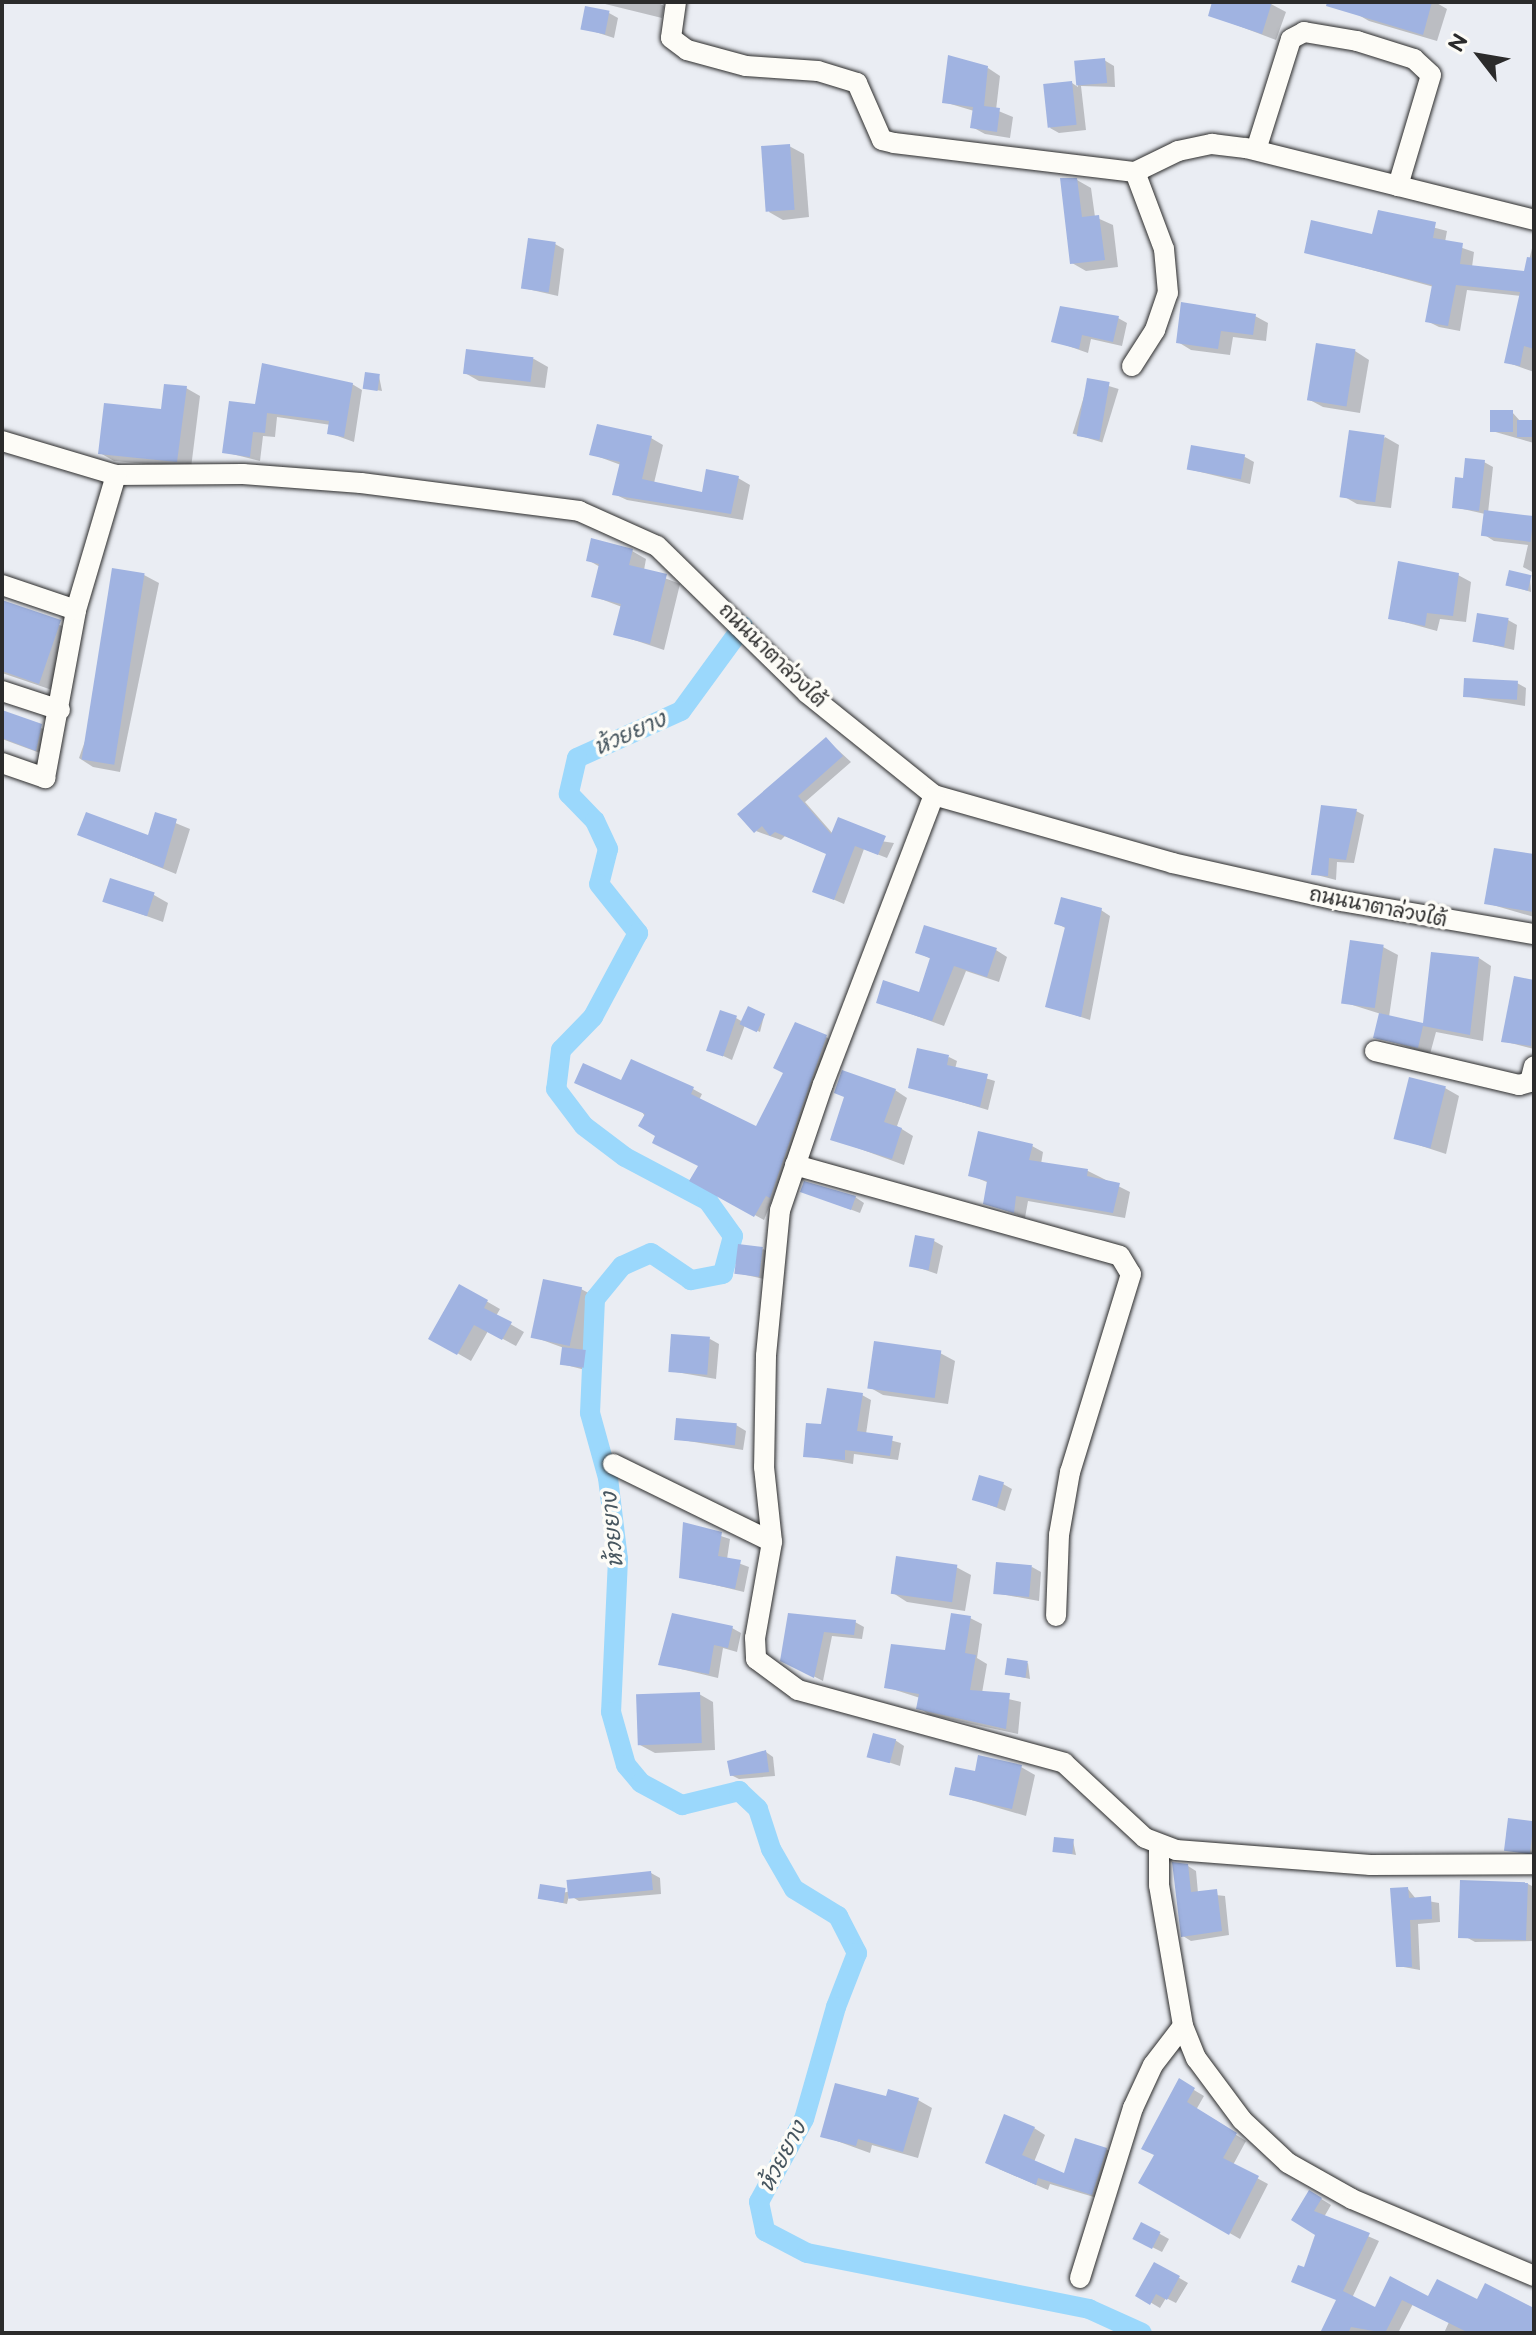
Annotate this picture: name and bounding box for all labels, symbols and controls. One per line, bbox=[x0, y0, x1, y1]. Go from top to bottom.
north arrow bbox=[1440, 16, 1520, 96]
text: N bbox=[1443, 29, 1475, 57]
street label: ถนนนาตาล่วงใต้ bbox=[713, 599, 831, 713]
water label: ห้วยยาง bbox=[590, 707, 670, 761]
street label: ถนนนาตาล่วงใต้ bbox=[1307, 883, 1449, 933]
water label: ห้วยยาง bbox=[597, 1491, 629, 1569]
water label: ห้วยยาง bbox=[754, 2117, 812, 2197]

